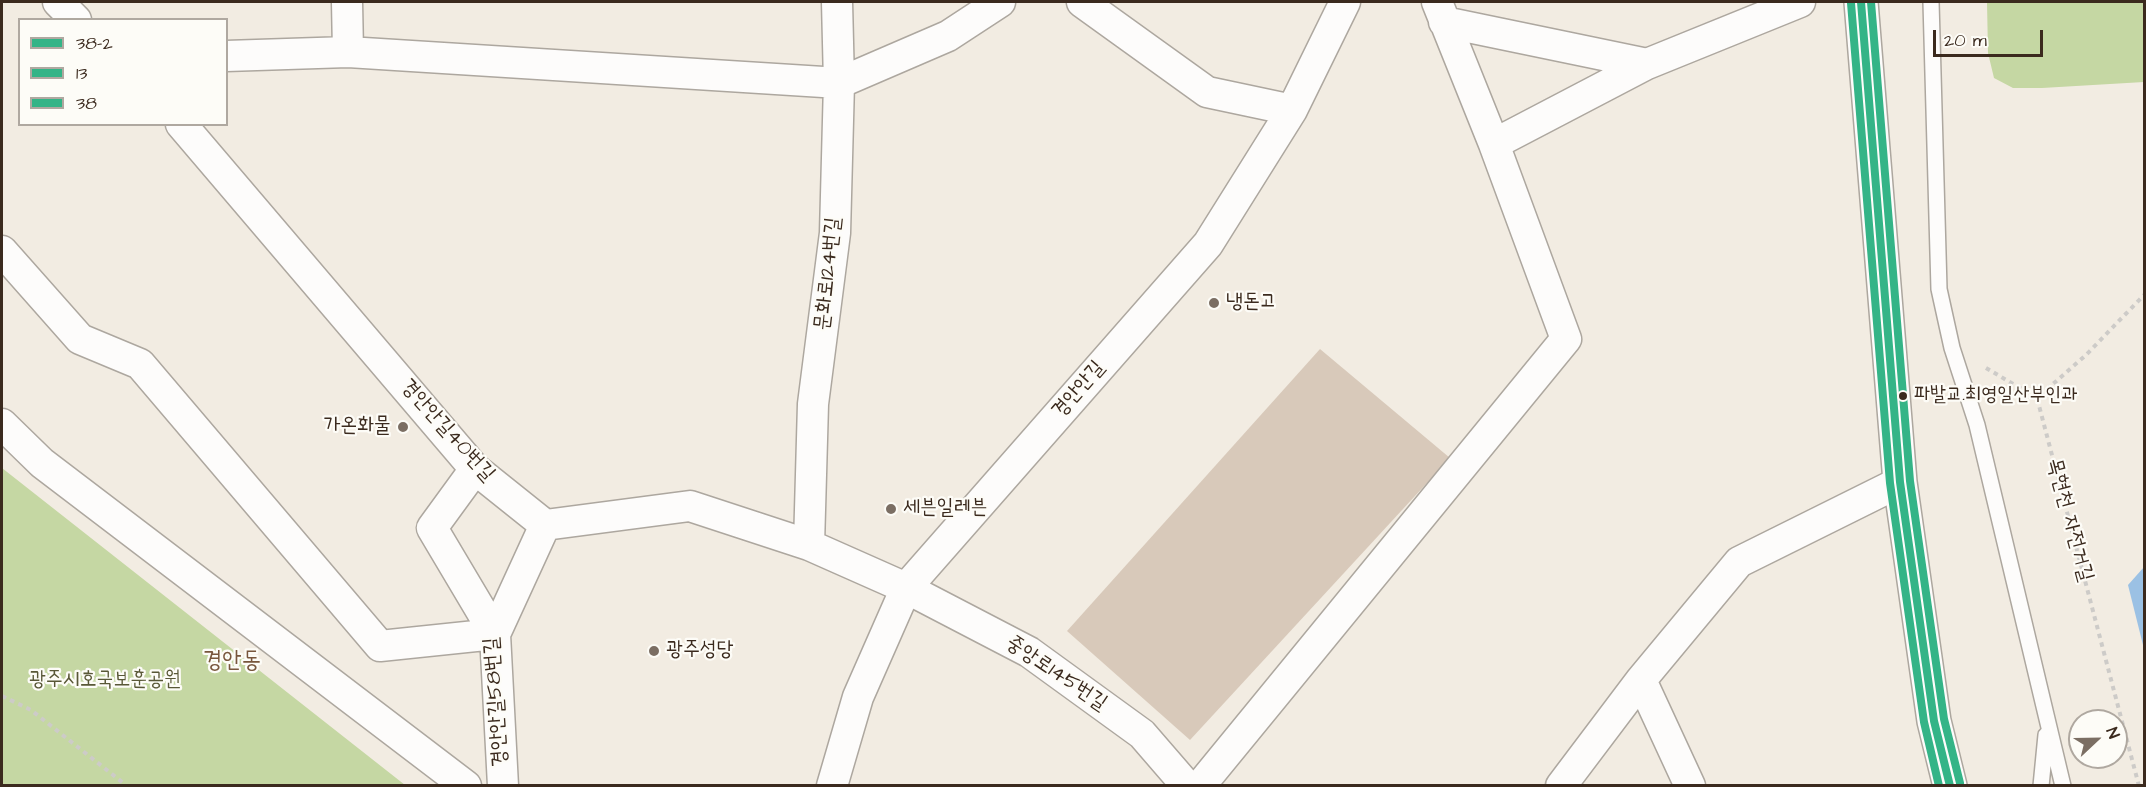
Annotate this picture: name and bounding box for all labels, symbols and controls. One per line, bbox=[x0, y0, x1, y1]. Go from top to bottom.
legend bbox=[18, 18, 228, 126]
scale bar bbox=[1936, 18, 2046, 56]
text: 20 m bbox=[1944, 28, 1987, 53]
text: 38-2 bbox=[76, 31, 113, 56]
text: 13 bbox=[76, 61, 87, 86]
text: 38 bbox=[76, 91, 97, 116]
street label: 문화로124번길 bbox=[811, 216, 847, 332]
place label: 냉돈고 bbox=[1226, 290, 1277, 316]
marker: 냉돈고 bbox=[1207, 296, 1221, 310]
street label: 경안안길 bbox=[1047, 356, 1111, 424]
street label: 경안안길40번길 bbox=[394, 375, 500, 487]
place label: 파발교.최영일산부인과 bbox=[1914, 384, 2078, 408]
marker: 파발교.최영일산부인과 bbox=[1897, 390, 1909, 402]
place label: 가온화물 bbox=[323, 414, 391, 440]
marker: 가온화물 bbox=[396, 420, 410, 434]
street label: 목현천 자전거길 bbox=[2040, 456, 2098, 584]
place label: 세븐일레븐 bbox=[903, 496, 987, 522]
marker: 세븐일레븐 bbox=[884, 502, 898, 516]
street label: 중앙로145번길 bbox=[1001, 631, 1111, 717]
street label: 경안안길58번길 bbox=[480, 636, 514, 768]
place label: 광주성당 bbox=[666, 638, 734, 664]
marker: 광주성당 bbox=[647, 644, 661, 658]
district label: 경안동 bbox=[203, 648, 261, 676]
park label: 광주시호국보훈공원 bbox=[29, 668, 181, 694]
north arrow bbox=[2068, 709, 2128, 769]
text: N bbox=[2101, 724, 2125, 742]

